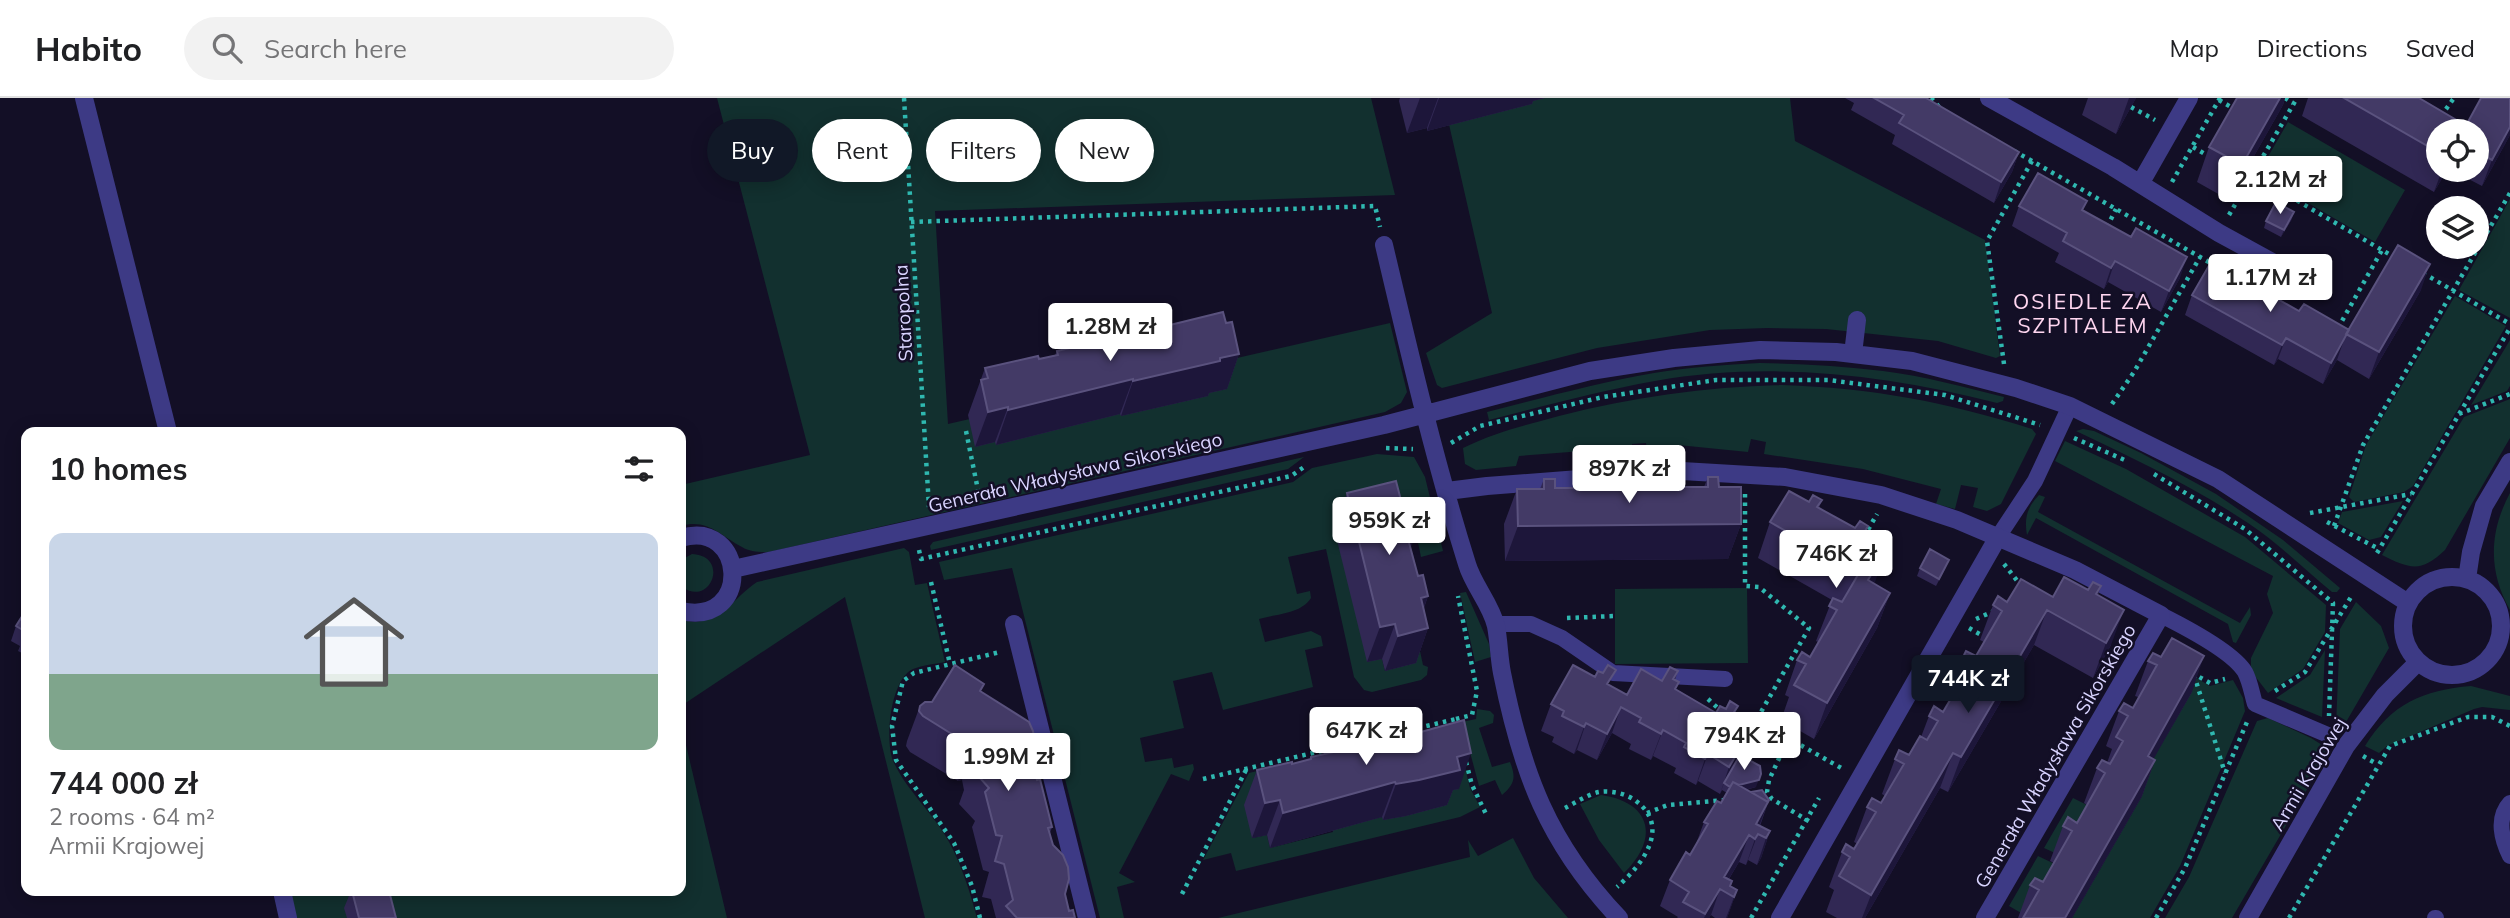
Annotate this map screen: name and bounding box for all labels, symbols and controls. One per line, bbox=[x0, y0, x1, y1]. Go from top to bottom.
search box bbox=[184, 17, 674, 80]
text: Habito bbox=[35, 28, 142, 69]
icon: search bbox=[208, 29, 246, 67]
text: Search here bbox=[264, 32, 407, 65]
text: Map bbox=[2169, 33, 2219, 63]
text: Directions bbox=[2257, 33, 2368, 63]
text: Saved bbox=[2406, 33, 2475, 63]
chip: Buy bbox=[707, 119, 798, 182]
chip: Rent bbox=[812, 119, 912, 182]
chip: Filters bbox=[926, 119, 1041, 182]
chip: New bbox=[1055, 119, 1154, 182]
map controls bbox=[2426, 119, 2489, 259]
button: locate bbox=[2426, 119, 2489, 182]
pin: 2.12M zł bbox=[2208, 156, 2352, 216]
text: 2.12M zł bbox=[2234, 164, 2326, 193]
button: layers bbox=[2426, 196, 2489, 259]
pin: 1.17M zł bbox=[2198, 254, 2342, 314]
text: 1.17M zł bbox=[2224, 262, 2316, 291]
street label: Staropolna bbox=[888, 264, 918, 362]
district label: OSIEDLE ZA SZPITALEM bbox=[2013, 288, 2153, 338]
pin: 1.28M zł bbox=[1038, 303, 1182, 363]
text: 1.28M zł bbox=[1064, 311, 1156, 340]
street label: Generała Władysława Sikorskiego bbox=[926, 426, 1224, 518]
pin: 897K zł bbox=[1564, 446, 1694, 505]
text: 10 homes bbox=[49, 450, 188, 488]
icon: filters bbox=[620, 450, 658, 488]
text: 897K zł bbox=[1588, 453, 1670, 482]
pin: 959K zł bbox=[1324, 498, 1454, 557]
text: 959K zł bbox=[1348, 505, 1430, 534]
pin: 746K zł bbox=[1771, 531, 1901, 590]
text: 746K zł bbox=[1795, 538, 1877, 567]
icon: home bbox=[291, 579, 417, 705]
street label: Generała Władysława Sikorskiego bbox=[1969, 620, 2141, 892]
pin: 744K zł bbox=[1903, 656, 2033, 715]
text: 744K zł bbox=[1927, 663, 2009, 692]
pin: 647K zł bbox=[1301, 708, 1431, 767]
pin: 794K zł bbox=[1679, 712, 1809, 772]
street label: Armii Krajowej bbox=[2265, 713, 2351, 835]
text: 647K zł bbox=[1325, 715, 1407, 744]
text: 794K zł bbox=[1703, 720, 1785, 749]
pin: 1.99M zł bbox=[936, 734, 1080, 793]
text: 1.99M zł bbox=[962, 741, 1054, 770]
text: 744 000 zł bbox=[49, 764, 197, 802]
text: 2 rooms · 64 m² bbox=[49, 802, 215, 831]
text: Armii Krajowej bbox=[49, 831, 204, 860]

